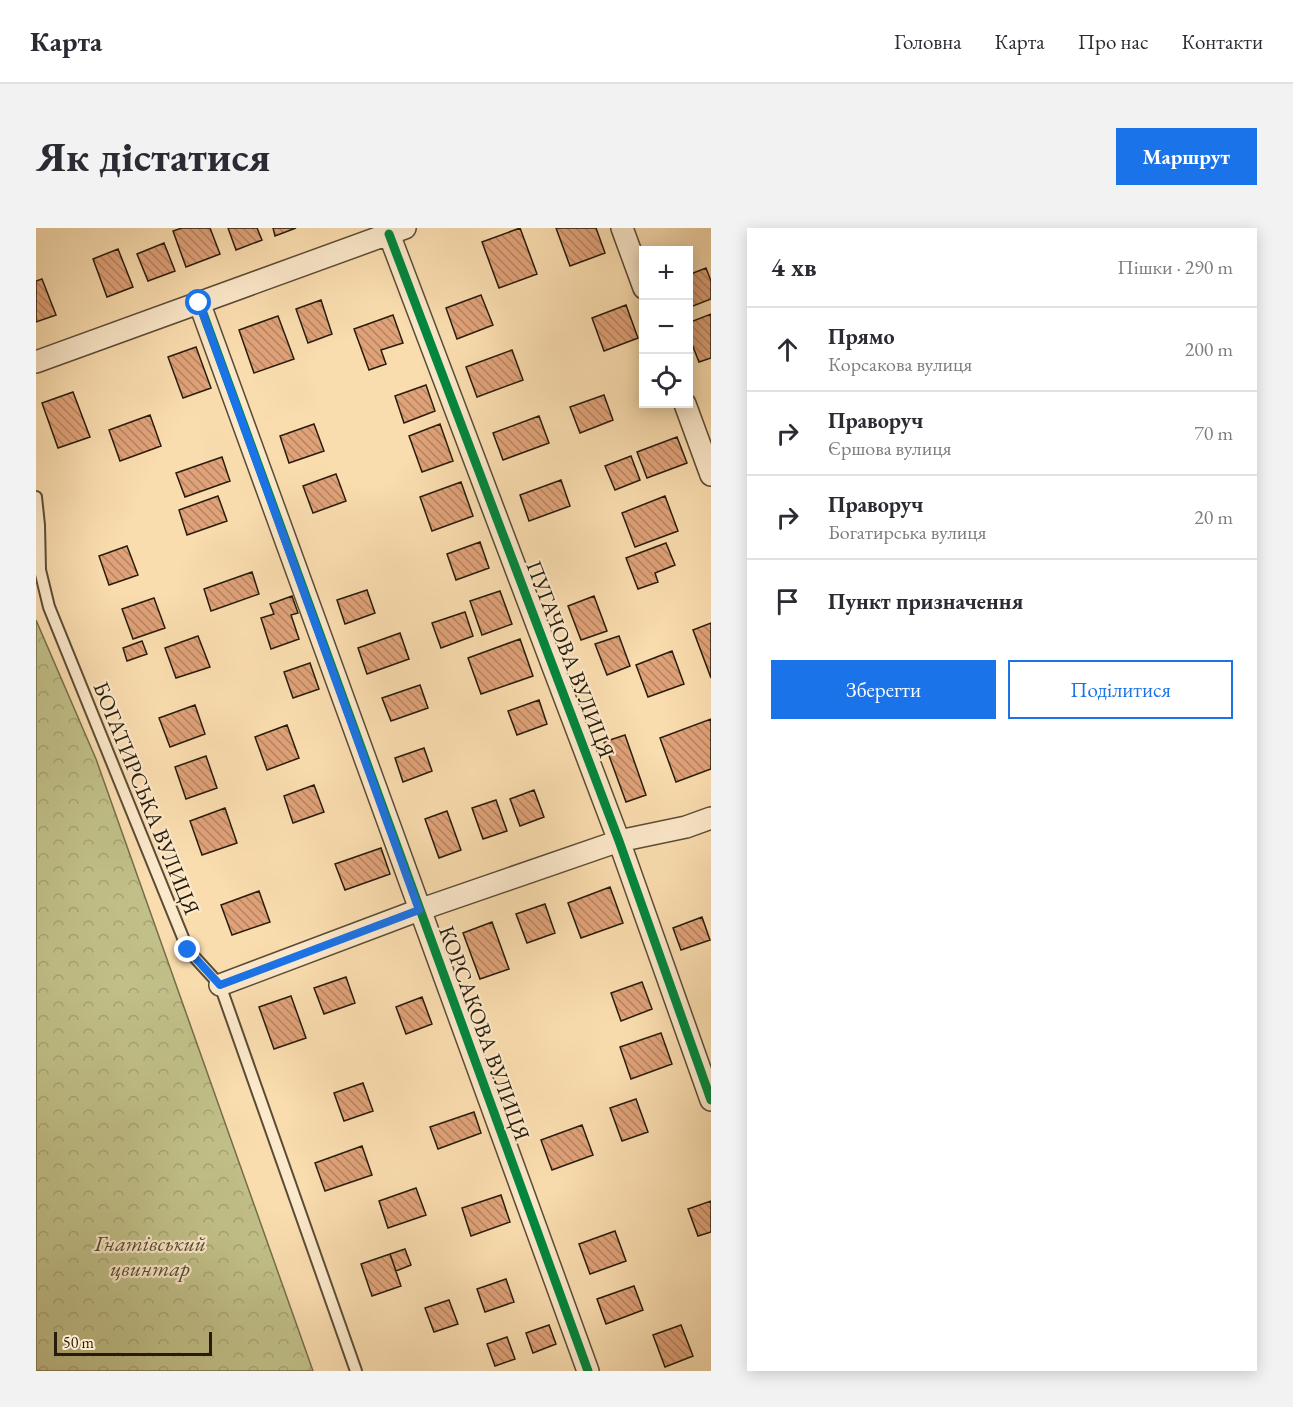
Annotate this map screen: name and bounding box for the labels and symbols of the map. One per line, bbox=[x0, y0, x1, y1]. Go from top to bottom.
route start bbox=[185, 289, 211, 315]
street label: ПУГАЧОВА ВУЛИЦЯ bbox=[520, 556, 622, 762]
street label: БОГАТИРСЬКА ВУЛИЦЯ bbox=[86, 677, 207, 919]
street label: КОРСАКОВА ВУЛИЦЯ bbox=[432, 922, 537, 1145]
route end bbox=[174, 936, 200, 962]
park label: Гнатівський цвинтар bbox=[93, 1229, 206, 1283]
scale bar bbox=[54, 1329, 212, 1356]

